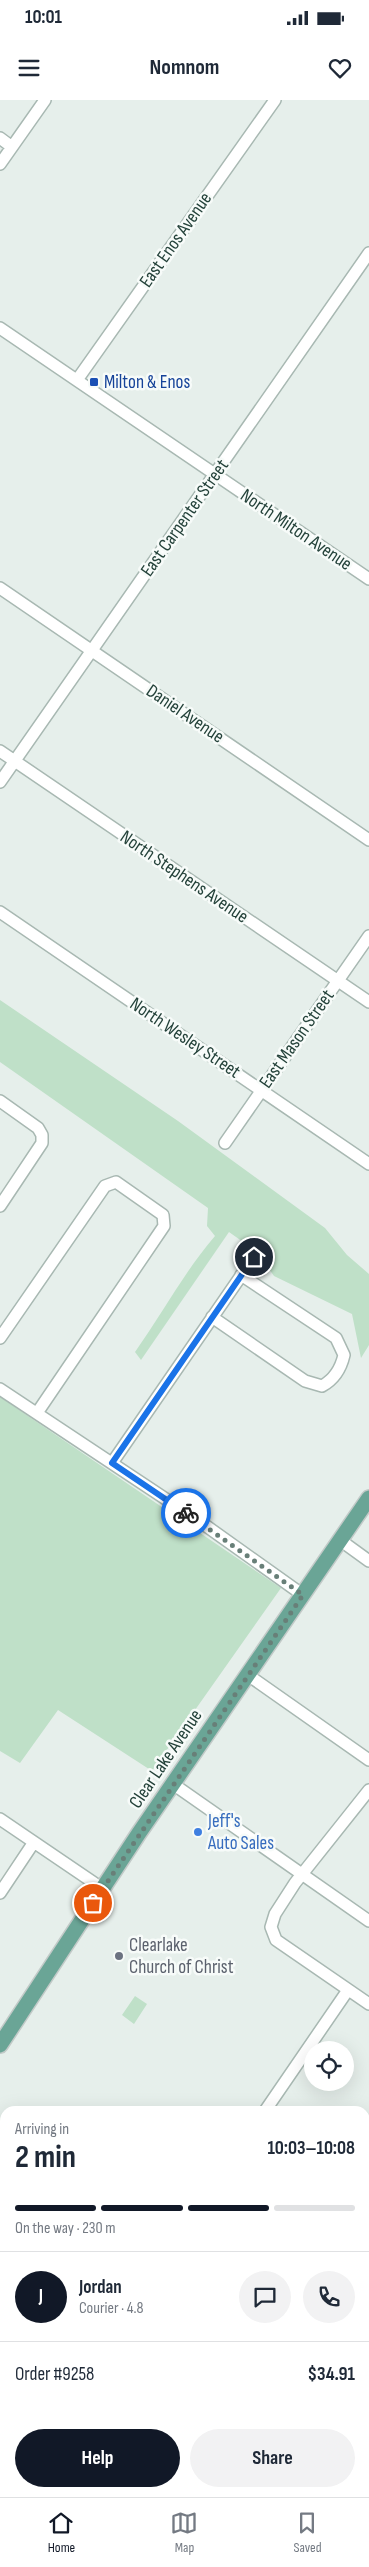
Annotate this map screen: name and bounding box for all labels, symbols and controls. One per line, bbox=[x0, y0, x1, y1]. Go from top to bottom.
text: 10:01 bbox=[25, 6, 62, 29]
icon: menu bbox=[15, 54, 43, 82]
text: Nomnom bbox=[150, 54, 219, 81]
icon: heart bbox=[326, 54, 354, 82]
street label: East Enos Avenue bbox=[135, 188, 217, 292]
place label: Milton & Enos bbox=[104, 371, 190, 394]
marker: Milton & Enos bbox=[88, 376, 100, 388]
street label: East Carpenter Street bbox=[136, 455, 234, 581]
street label: North Milton Avenue bbox=[236, 484, 356, 576]
street label: Daniel Avenue bbox=[142, 680, 228, 748]
street label: North Stephens Avenue bbox=[116, 826, 252, 928]
street label: East Mason Street bbox=[255, 985, 340, 1093]
street label: North Wesley Street bbox=[125, 993, 245, 1083]
pin bbox=[233, 1236, 275, 1278]
icon: home bbox=[240, 1243, 268, 1271]
courier bbox=[161, 1488, 211, 1538]
icon: bike bbox=[172, 1499, 200, 1527]
street label: Clear Lake Avenue bbox=[124, 1705, 208, 1813]
place label: Jeff's Auto Sales bbox=[207, 1810, 274, 1855]
marker: Jeff's Auto Sales bbox=[192, 1826, 204, 1838]
pin bbox=[72, 1882, 114, 1924]
icon: bag bbox=[79, 1889, 107, 1917]
place label: Clearlake Church of Christ bbox=[129, 1934, 234, 1979]
marker: Clearlake Church of Christ bbox=[113, 1950, 125, 1962]
map controls bbox=[304, 2041, 354, 2091]
button: locate bbox=[304, 2041, 354, 2091]
text: Arriving in bbox=[15, 2120, 69, 2139]
text: 10:03–10:08 bbox=[267, 2137, 355, 2160]
text: 2 min bbox=[15, 2138, 76, 2177]
text: On the way · 230 m bbox=[15, 2219, 115, 2238]
button: chat bbox=[239, 2271, 291, 2323]
button: phone bbox=[303, 2271, 355, 2323]
text: Jordan bbox=[79, 2276, 122, 2299]
text: J bbox=[39, 2285, 43, 2308]
text: Courier · 4.8 bbox=[79, 2299, 143, 2318]
text: Order #9258 bbox=[15, 2363, 94, 2386]
text: $34.91 bbox=[307, 2363, 355, 2386]
button: Help bbox=[15, 2429, 180, 2487]
button: Share bbox=[190, 2429, 355, 2487]
tab: Home bbox=[47, 2509, 75, 2556]
tab: Map bbox=[170, 2509, 198, 2556]
tab: Saved bbox=[293, 2509, 321, 2556]

